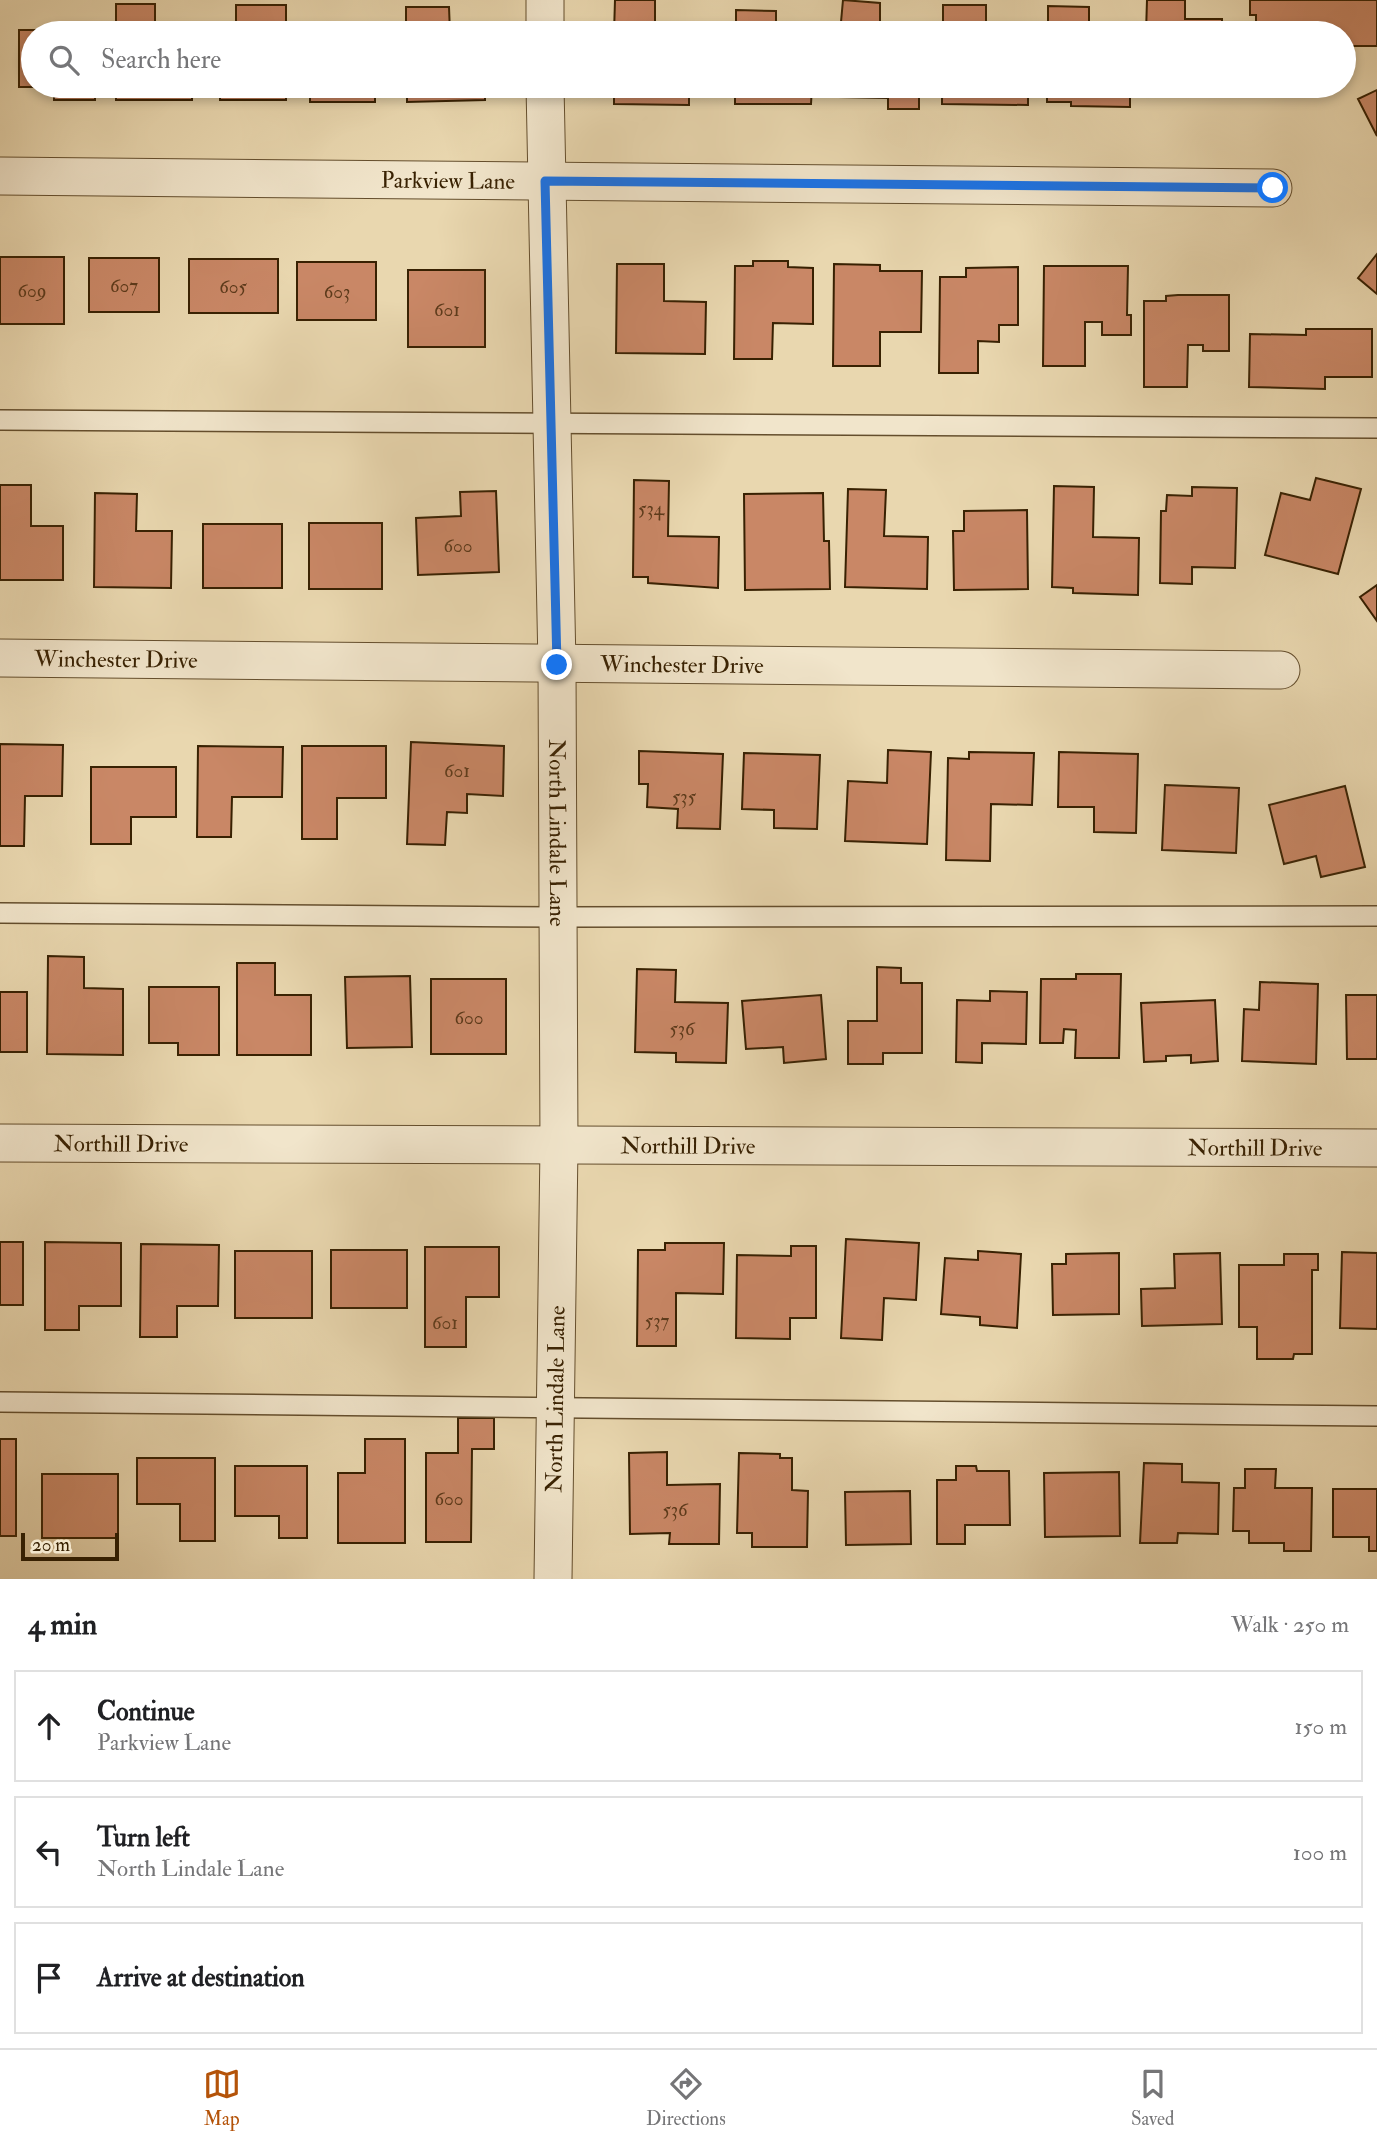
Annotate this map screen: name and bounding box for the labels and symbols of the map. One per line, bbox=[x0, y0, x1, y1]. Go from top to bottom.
street label: Parkview Lane bbox=[381, 166, 516, 196]
route start bbox=[1257, 172, 1288, 203]
house number: 607 bbox=[110, 274, 138, 298]
house number: 605 bbox=[219, 275, 247, 299]
house number: 609 bbox=[17, 279, 47, 303]
house number: 603 bbox=[324, 280, 350, 304]
house number: 601 bbox=[434, 298, 460, 322]
house number: 534 bbox=[638, 497, 665, 521]
house number: 600 bbox=[443, 534, 473, 558]
street label: Winchester Drive bbox=[33, 644, 198, 675]
route end bbox=[541, 649, 572, 680]
street label: Winchester Drive bbox=[599, 650, 764, 680]
street label: North Lindale Lane bbox=[542, 739, 572, 927]
house number: 601 bbox=[444, 759, 470, 783]
house number: 535 bbox=[672, 785, 697, 809]
house number: 600 bbox=[454, 1006, 484, 1030]
house number: 536 bbox=[669, 1017, 696, 1041]
street label: Northill Drive bbox=[54, 1129, 189, 1159]
street label: Northill Drive bbox=[621, 1131, 756, 1161]
street label: Northill Drive bbox=[1188, 1133, 1323, 1163]
street label: North Lindale Lane bbox=[539, 1305, 572, 1493]
house number: 537 bbox=[645, 1309, 669, 1333]
house number: 601 bbox=[432, 1311, 458, 1335]
house number: 600 bbox=[434, 1487, 464, 1511]
house number: 536 bbox=[662, 1498, 689, 1522]
scale bar bbox=[21, 1530, 119, 1562]

